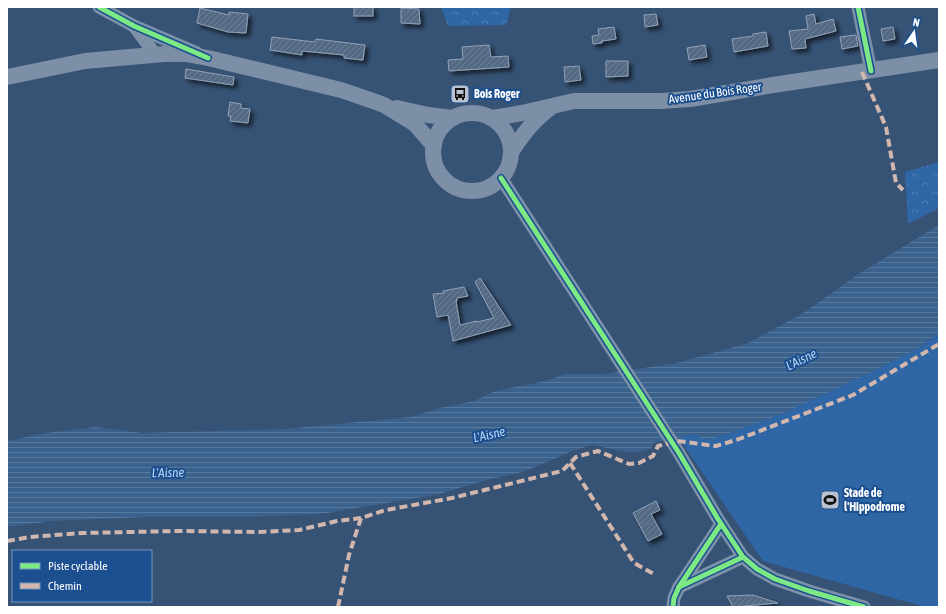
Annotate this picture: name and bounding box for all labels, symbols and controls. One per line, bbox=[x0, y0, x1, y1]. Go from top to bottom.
north arrow bbox=[894, 12, 934, 52]
text: N bbox=[912, 16, 921, 29]
street label: Avenue du Bois Roger bbox=[668, 79, 763, 106]
bus stop icon: Bois Roger bbox=[449, 83, 471, 105]
place label: Bois Roger bbox=[474, 87, 520, 101]
water label: L'Aisne bbox=[783, 346, 819, 373]
water label: L'Aisne bbox=[472, 423, 507, 445]
water label: L'Aisne bbox=[152, 465, 185, 480]
place label: Stade de l'Hippodrome bbox=[844, 486, 905, 514]
sports icon: Stade de l'Hippodrome bbox=[819, 489, 841, 511]
legend bbox=[12, 550, 152, 602]
text: Piste cyclable bbox=[48, 559, 108, 573]
text: Chemin bbox=[48, 579, 82, 593]

